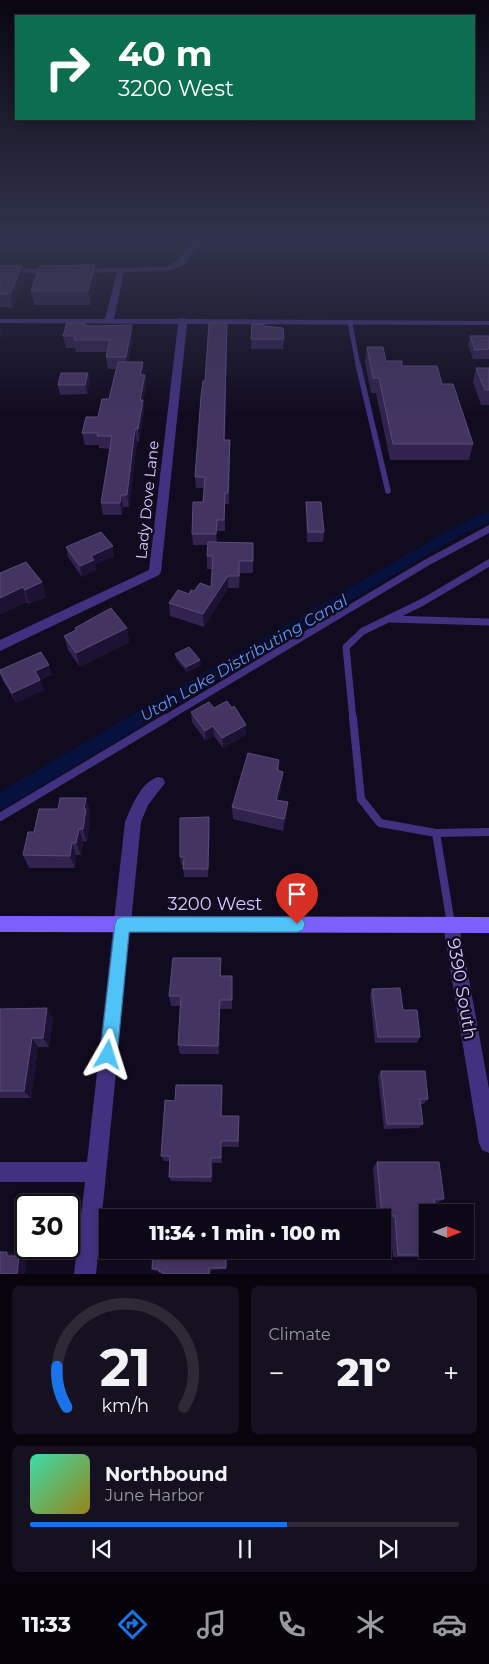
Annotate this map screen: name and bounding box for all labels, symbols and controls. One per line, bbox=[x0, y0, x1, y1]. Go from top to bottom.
text: 40 m bbox=[118, 32, 213, 75]
icon: right bbox=[35, 35, 100, 100]
text: 3200 West bbox=[118, 75, 234, 102]
street label: Lady Dove Lane bbox=[131, 440, 163, 560]
water label: Utah Lake Distributing Canal bbox=[137, 590, 352, 725]
pin bbox=[276, 873, 318, 924]
icon: arrive bbox=[283, 880, 311, 908]
street label: 3200 West bbox=[168, 893, 262, 915]
street label: 9390 South bbox=[442, 937, 482, 1041]
position arrow bbox=[81, 1028, 133, 1080]
speed limit sign: 30 bbox=[15, 1194, 80, 1259]
north arrow bbox=[419, 1204, 474, 1259]
map controls bbox=[419, 1204, 474, 1259]
text: 11:34 · 1 min · 100 m bbox=[149, 1222, 341, 1245]
text: Climate bbox=[269, 1325, 331, 1344]
text: 21 bbox=[100, 1336, 151, 1399]
text: 21° bbox=[337, 1349, 391, 1396]
text: − bbox=[269, 1356, 285, 1390]
text: + bbox=[443, 1356, 459, 1390]
text: km/h bbox=[101, 1395, 149, 1416]
text: Northbound bbox=[105, 1463, 228, 1486]
text: June Harbor bbox=[105, 1486, 204, 1505]
icon: previous bbox=[88, 1535, 116, 1563]
icon: pause bbox=[231, 1535, 259, 1563]
icon: next bbox=[374, 1535, 402, 1563]
icon: directions bbox=[115, 1607, 150, 1642]
icon: music bbox=[194, 1607, 229, 1642]
icon: phone bbox=[274, 1607, 309, 1642]
icon: climate bbox=[353, 1607, 388, 1642]
icon: car bbox=[432, 1607, 467, 1642]
text: 11:33 bbox=[22, 1611, 71, 1638]

